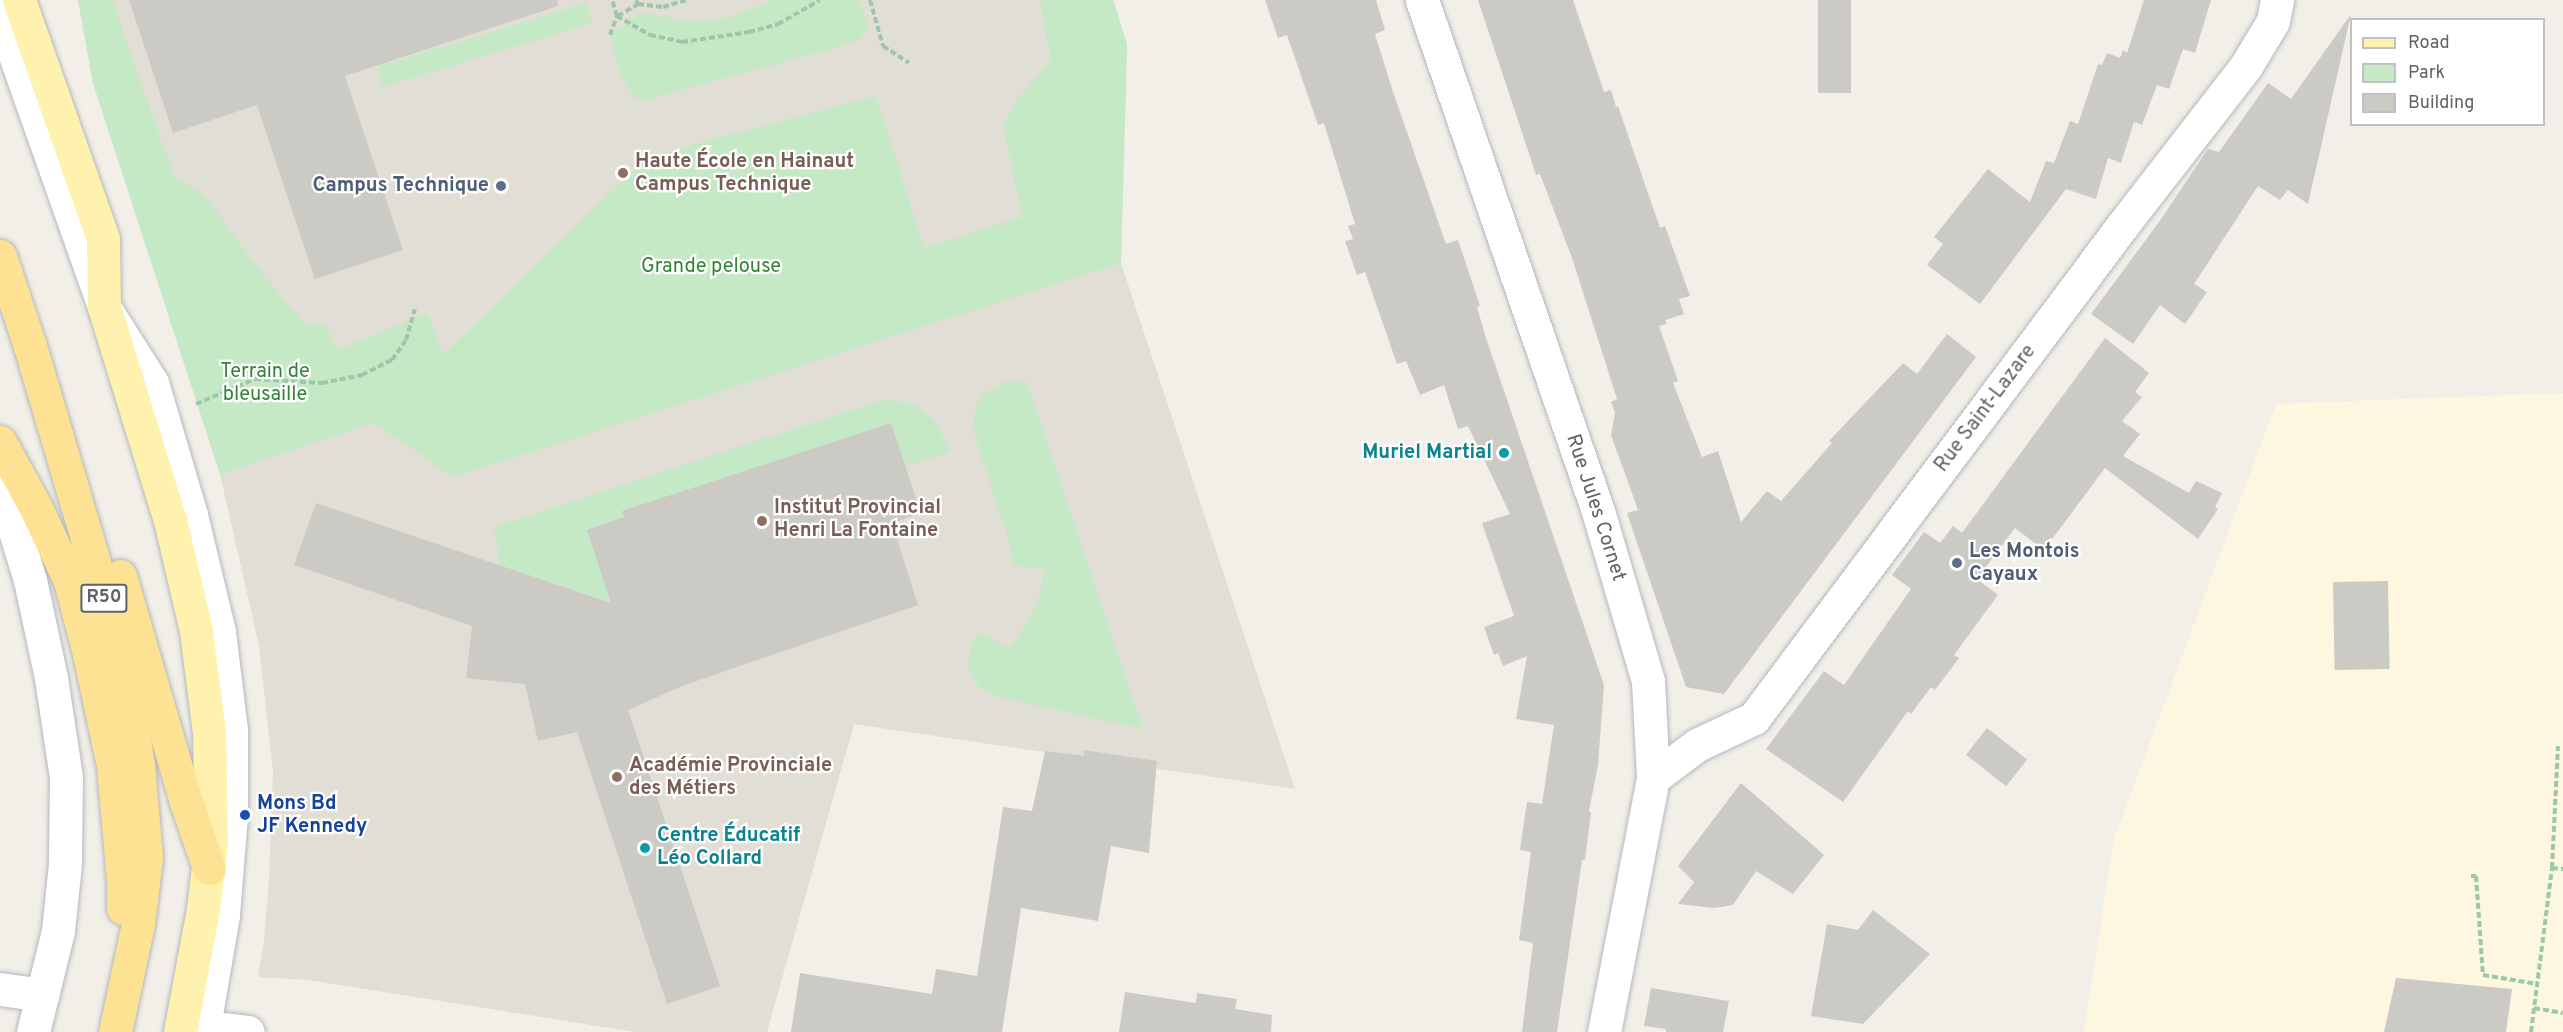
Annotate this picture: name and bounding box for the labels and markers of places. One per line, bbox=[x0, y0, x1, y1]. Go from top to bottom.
place label: Haute École en Hainaut Campus Technique bbox=[635, 150, 854, 197]
marker: Haute École en Hainaut Campus Technique bbox=[616, 166, 630, 180]
place label: Campus Technique bbox=[313, 174, 489, 198]
marker: Campus Technique bbox=[494, 179, 508, 193]
place label: Muriel Martial bbox=[1362, 441, 1492, 465]
marker: Muriel Martial bbox=[1497, 446, 1511, 460]
place label: Institut Provincial Henri La Fontaine bbox=[774, 497, 941, 544]
marker: Institut Provincial Henri La Fontaine bbox=[755, 514, 769, 528]
place label: Les Montois Cayaux bbox=[1969, 540, 2080, 587]
marker: Les Montois Cayaux bbox=[1950, 556, 1964, 570]
place label: Académie Provinciale des Métiers bbox=[629, 754, 832, 801]
marker: Académie Provinciale des Métiers bbox=[610, 770, 624, 784]
place label: Mons Bd JF Kennedy bbox=[257, 792, 367, 839]
marker: Mons Bd JF Kennedy bbox=[238, 808, 252, 822]
place label: Centre Éducatif Léo Collard bbox=[657, 825, 800, 872]
marker: Centre Éducatif Léo Collard bbox=[638, 841, 652, 855]

